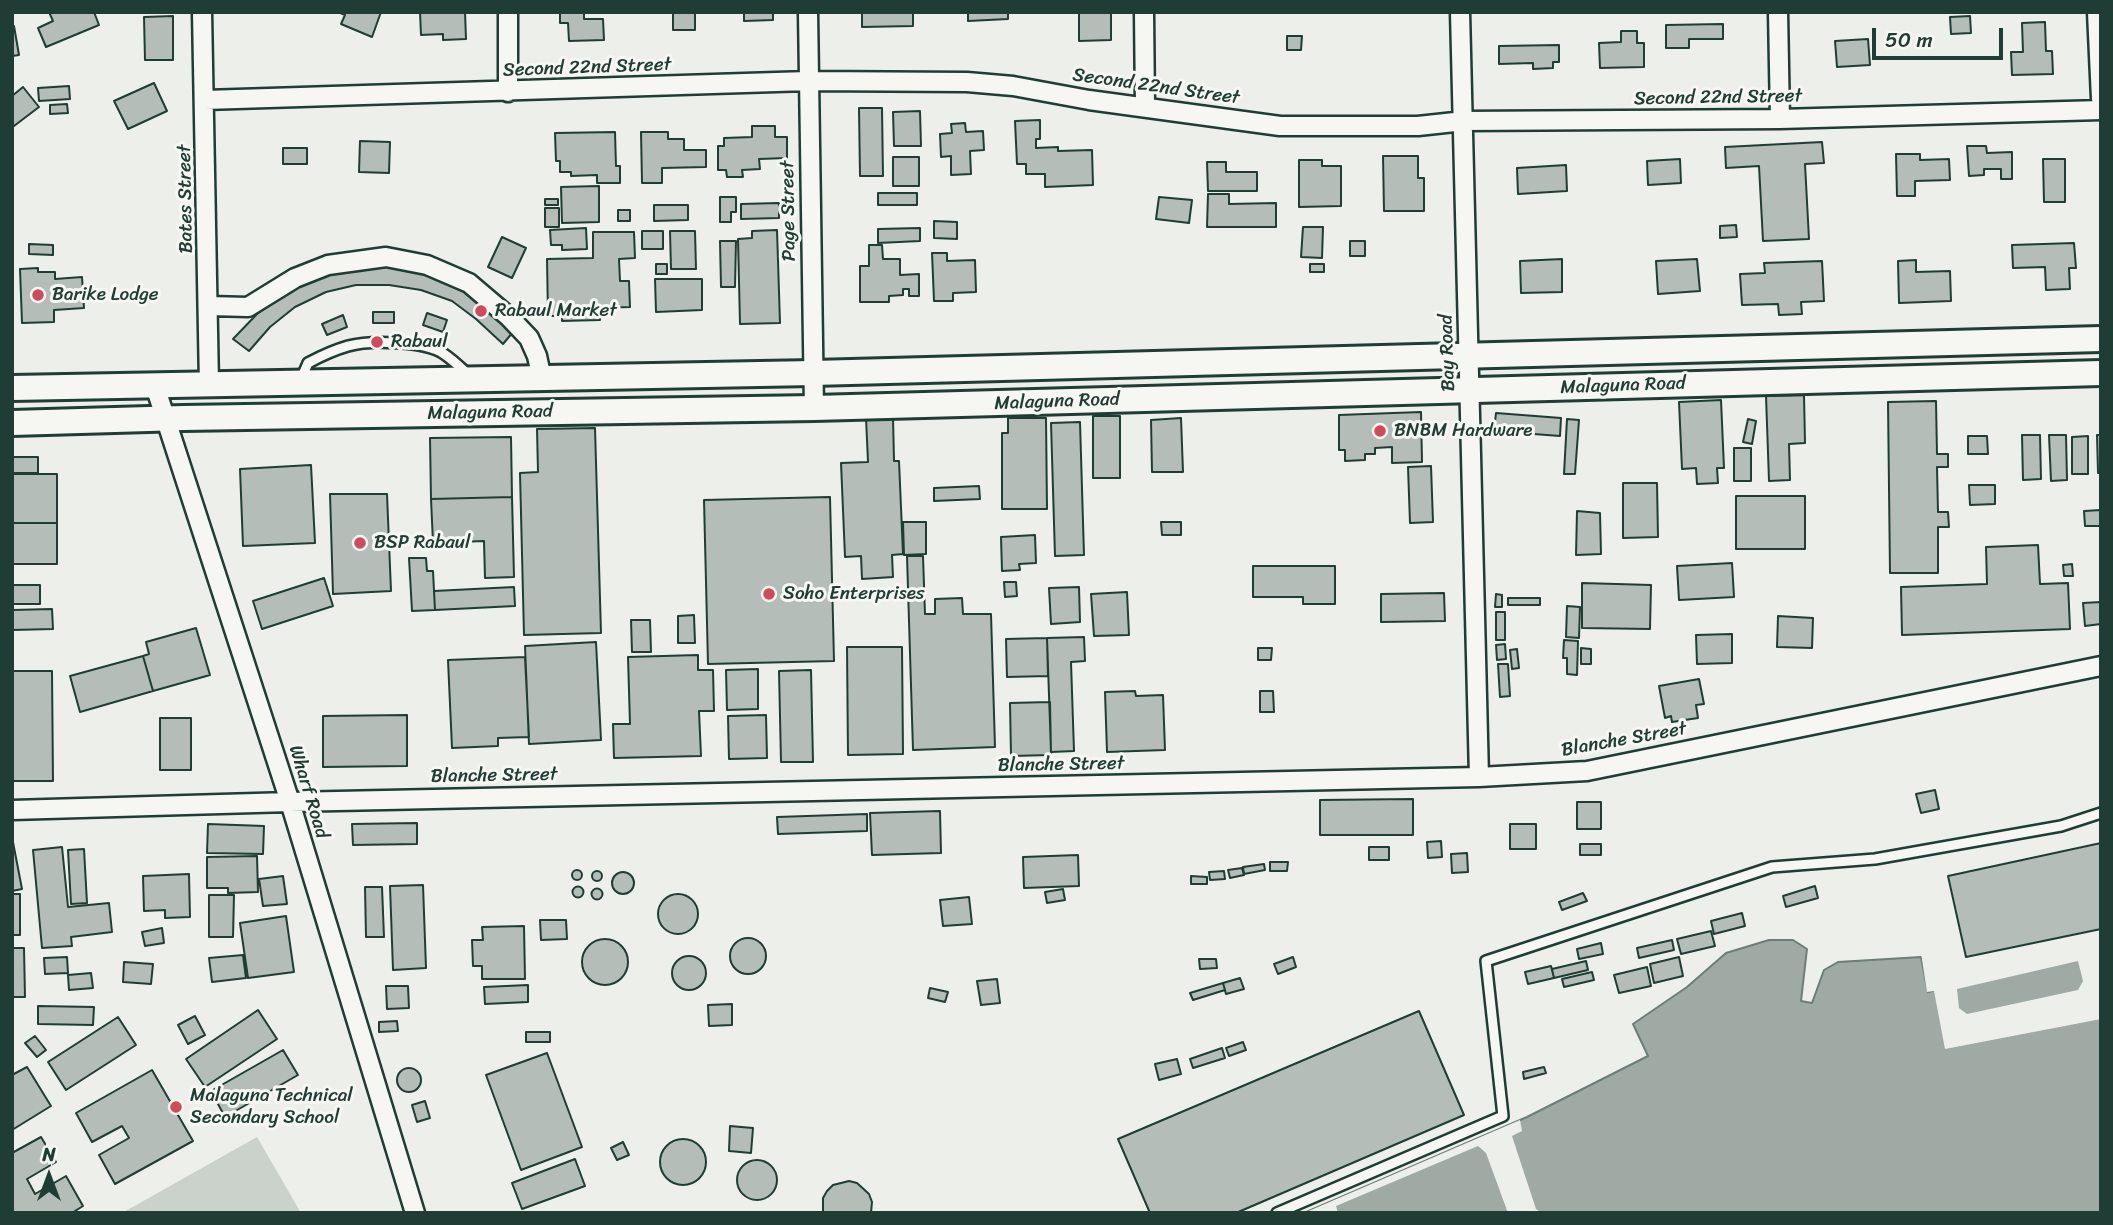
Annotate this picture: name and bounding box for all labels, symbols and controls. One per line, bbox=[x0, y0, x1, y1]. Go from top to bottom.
scale bar bbox=[1875, 14, 2006, 58]
text: 50 m bbox=[1885, 21, 1933, 59]
street label: Second 22nd Street bbox=[502, 54, 672, 82]
street label: Second 22nd Street bbox=[1071, 64, 1241, 110]
street label: Second 22nd Street bbox=[1634, 85, 1802, 111]
street label: Bates Street bbox=[174, 145, 198, 253]
street label: Page Street bbox=[777, 161, 801, 261]
place label: Barike Lodge bbox=[52, 284, 159, 306]
marker: Barike Lodge bbox=[30, 287, 46, 303]
place label: Rabaul Market bbox=[495, 300, 617, 322]
marker: Rabaul Market bbox=[473, 303, 489, 319]
street label: Bay Road bbox=[1435, 314, 1461, 392]
place label: Rabaul bbox=[391, 331, 448, 353]
marker: Rabaul bbox=[369, 334, 385, 350]
street label: Malaguna Road bbox=[1560, 372, 1686, 400]
street label: Malaguna Road bbox=[994, 388, 1120, 416]
street label: Malaguna Road bbox=[427, 401, 553, 425]
place label: BNBM Hardware bbox=[1394, 420, 1532, 442]
marker: BNBM Hardware bbox=[1372, 423, 1388, 439]
place label: BSP Rabaul bbox=[374, 532, 470, 554]
marker: BSP Rabaul bbox=[352, 535, 368, 551]
place label: Soho Enterprises bbox=[783, 583, 925, 605]
marker: Soho Enterprises bbox=[761, 586, 777, 602]
street label: Blanche Street bbox=[1560, 718, 1688, 762]
street label: Wharf Road bbox=[283, 743, 333, 841]
street label: Blanche Street bbox=[998, 752, 1124, 778]
street label: Blanche Street bbox=[431, 763, 557, 789]
place label: Malaguna Technical Secondary School bbox=[190, 1085, 353, 1129]
marker: Malaguna Technical Secondary School bbox=[168, 1099, 184, 1115]
text: N bbox=[42, 1138, 56, 1171]
north arrow bbox=[14, 1141, 84, 1211]

